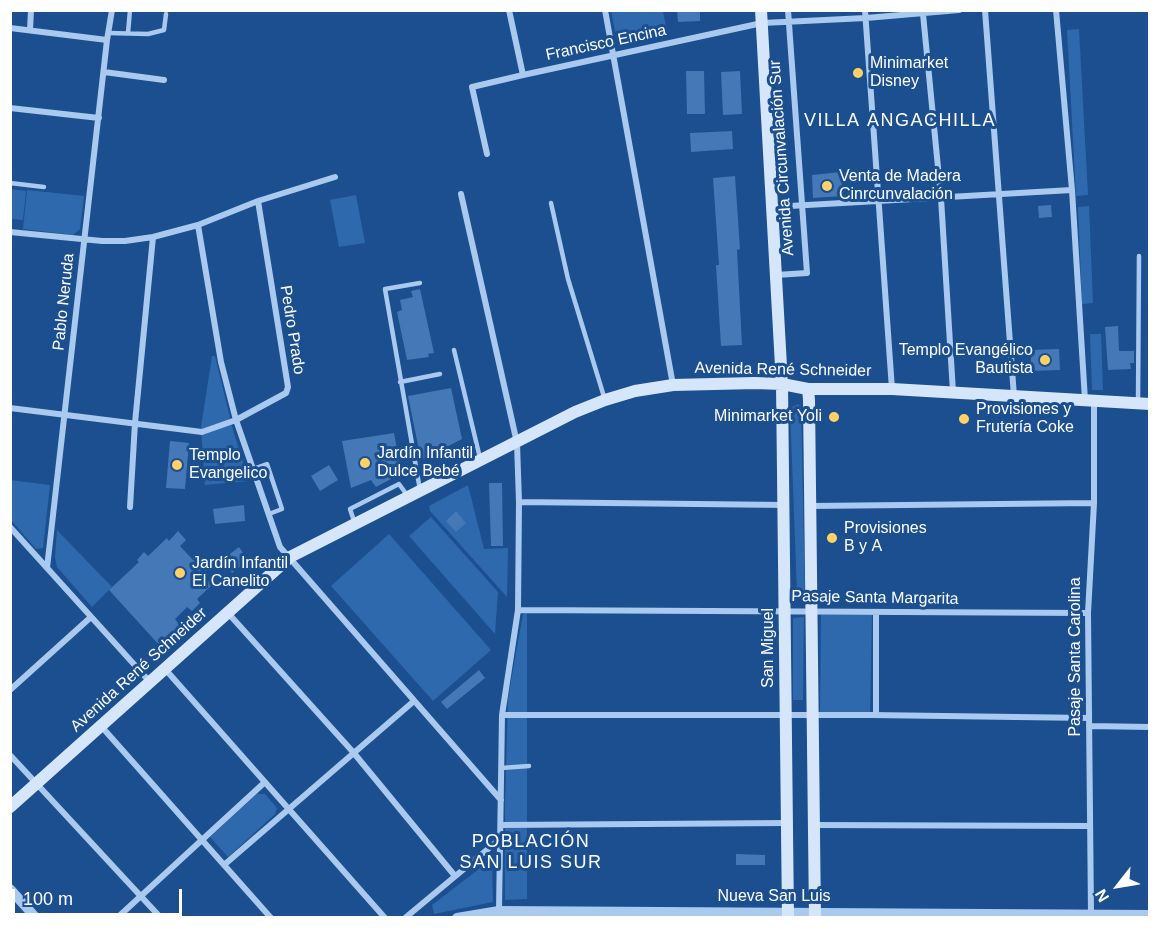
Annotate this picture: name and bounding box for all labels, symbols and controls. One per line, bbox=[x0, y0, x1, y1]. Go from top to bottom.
street label: Francisco Encina bbox=[544, 21, 668, 65]
place label: Minimarket Disney bbox=[870, 54, 948, 92]
street label: Avenida Circunvalación Sur bbox=[766, 59, 798, 257]
marker: Minimarket Disney bbox=[851, 66, 865, 80]
district label: VILLA ANGACHILLA bbox=[804, 110, 996, 132]
place label: Venta de Madera Cinrcunvalación bbox=[839, 167, 961, 205]
marker: Venta de Madera Cinrcunvalación bbox=[820, 179, 834, 193]
street label: Pablo Neruda bbox=[49, 252, 79, 352]
street label: Pedro Prado bbox=[275, 284, 309, 376]
place label: Templo Evangélico Bautista bbox=[899, 341, 1033, 379]
marker: Templo Evangélico Bautista bbox=[1038, 353, 1052, 367]
street label: Avenida René Schneider bbox=[694, 359, 872, 381]
place label: Provisiones y Frutería Coke bbox=[976, 400, 1074, 438]
place label: Minimarket Yoli bbox=[714, 407, 822, 427]
marker: Minimarket Yoli bbox=[827, 410, 841, 424]
marker: Provisiones y Frutería Coke bbox=[957, 412, 971, 426]
place label: Jardín Infantil Dulce Bebé bbox=[377, 444, 473, 482]
place label: Templo Evangelico bbox=[189, 446, 267, 484]
marker: Jardín Infantil Dulce Bebé bbox=[358, 456, 372, 470]
marker: Templo Evangelico bbox=[170, 458, 184, 472]
place label: Provisiones B y A bbox=[844, 519, 927, 557]
marker: Provisiones B y A bbox=[825, 531, 839, 545]
place label: Jardín Infantil El Canelito bbox=[192, 554, 288, 592]
marker: Jardín Infantil El Canelito bbox=[173, 566, 187, 580]
street label: Pasaje Santa Carolina bbox=[1066, 577, 1086, 737]
street label: Pasaje Santa Margarita bbox=[791, 587, 959, 609]
street label: Avenida René Schneider bbox=[67, 604, 211, 736]
street label: San Miguel bbox=[759, 608, 779, 688]
district label: POBLACIÓN SAN LUIS SUR bbox=[459, 831, 603, 874]
north arrow bbox=[1088, 856, 1148, 916]
scale bar bbox=[15, 877, 184, 915]
text: N bbox=[1092, 886, 1112, 905]
street label: Nueva San Luis bbox=[718, 887, 830, 907]
text: 100 m bbox=[23, 889, 73, 909]

